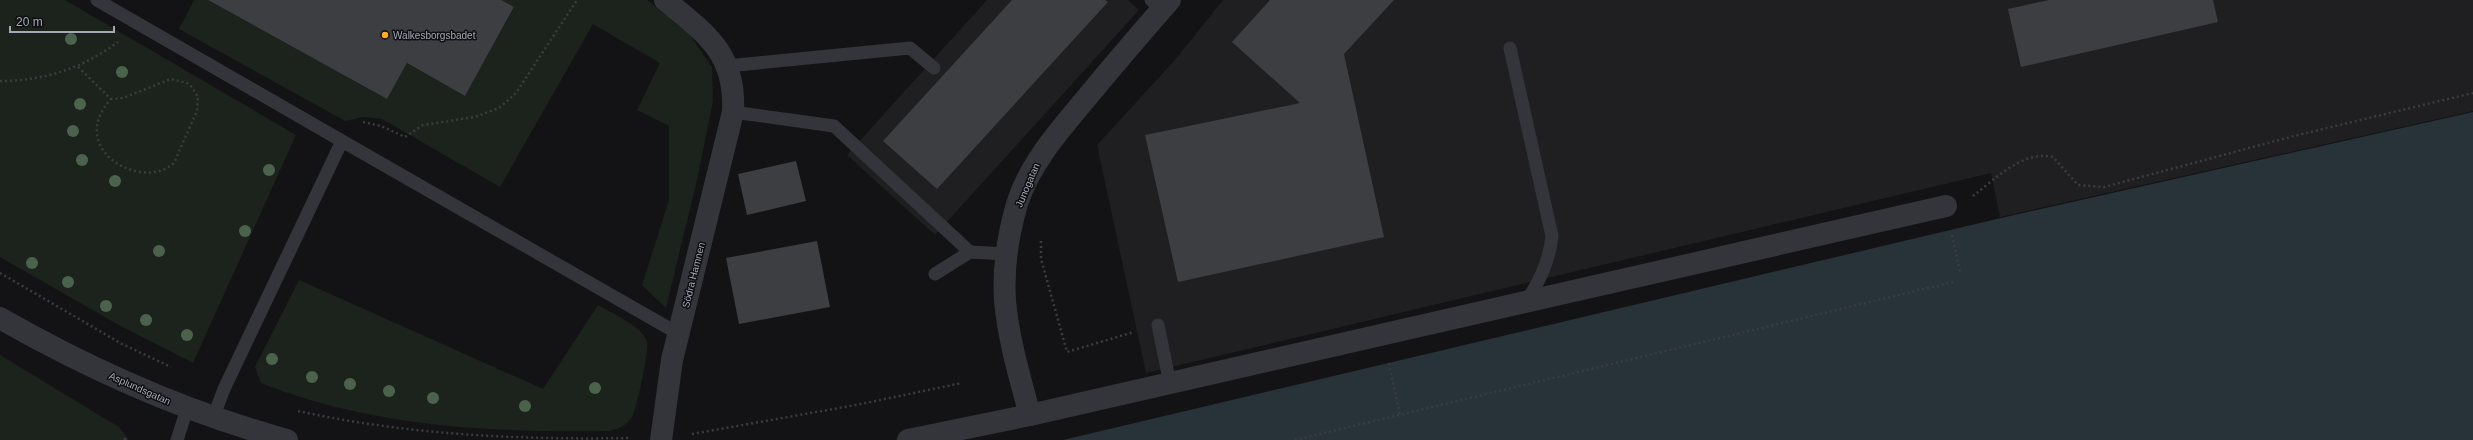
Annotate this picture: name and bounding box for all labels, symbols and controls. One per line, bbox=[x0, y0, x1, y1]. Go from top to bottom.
scale bar bbox=[10, 8, 114, 34]
text: 20 m bbox=[16, 15, 43, 29]
marker: Walkesborgsbadet bbox=[380, 30, 390, 40]
place label: Walkesborgsbadet bbox=[393, 30, 476, 41]
street label: Junogatan bbox=[1013, 162, 1042, 209]
street label: Södra Hamnen bbox=[680, 241, 707, 309]
street label: Asplundsgatan bbox=[107, 370, 172, 407]

